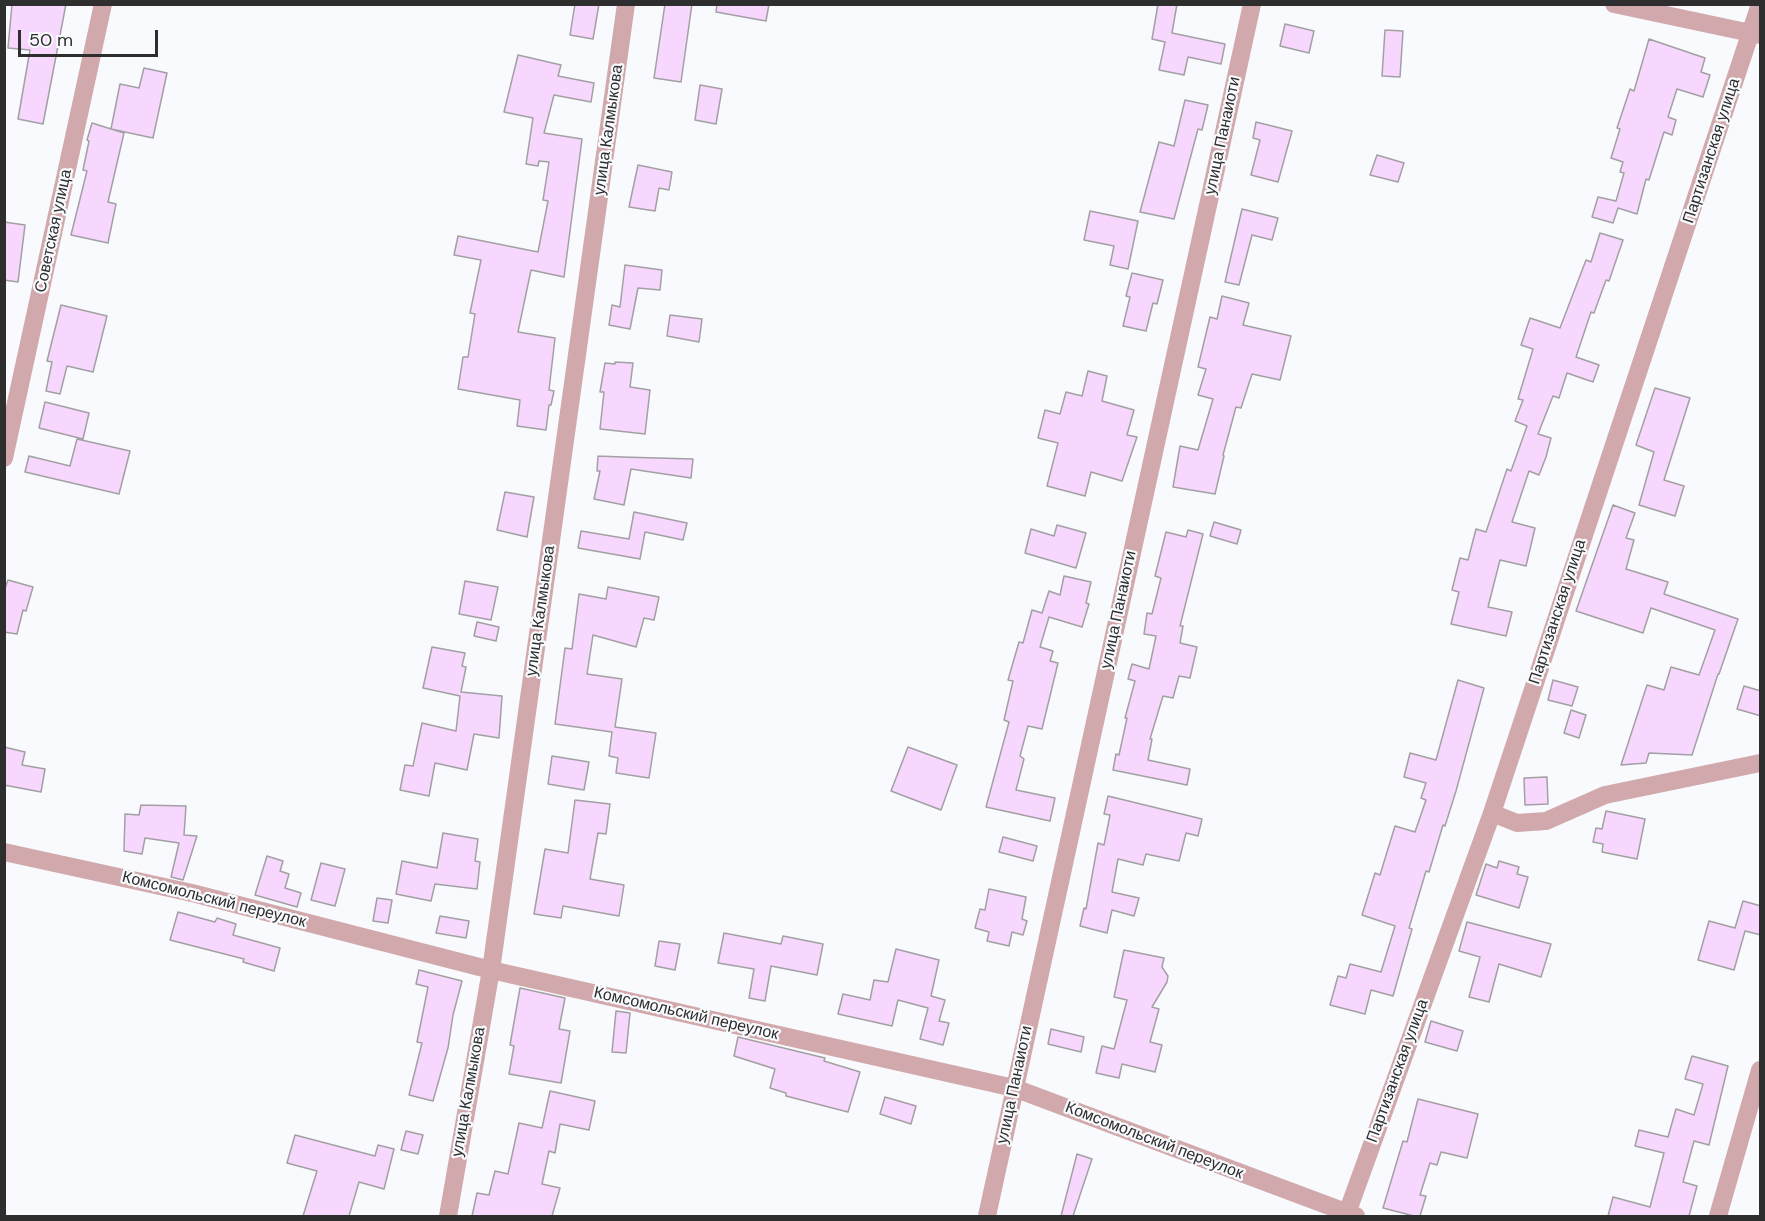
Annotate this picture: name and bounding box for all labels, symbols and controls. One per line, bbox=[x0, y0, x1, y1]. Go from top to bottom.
scale bar bbox=[21, 18, 160, 56]
text: 50 m bbox=[29, 28, 73, 52]
street label: улица Калмыкова bbox=[590, 64, 628, 196]
street label: улица Панаиоти bbox=[1201, 75, 1245, 197]
street label: Партизанская улица bbox=[1679, 76, 1745, 226]
street label: Советская улица bbox=[32, 168, 76, 294]
street label: Партизанская улица bbox=[1525, 537, 1591, 687]
street label: улица Калмыкова bbox=[522, 545, 560, 677]
street label: улица Панаиоти bbox=[1097, 549, 1141, 671]
street label: Комсомольский переулок bbox=[120, 868, 308, 932]
street label: Комсомольский переулок bbox=[592, 983, 780, 1045]
street label: Партизанская улица bbox=[1363, 997, 1433, 1145]
street label: улица Панаиоти bbox=[993, 1024, 1037, 1146]
street label: улица Калмыкова bbox=[448, 1026, 490, 1158]
street label: Комсомольский переулок bbox=[1062, 1098, 1246, 1184]

